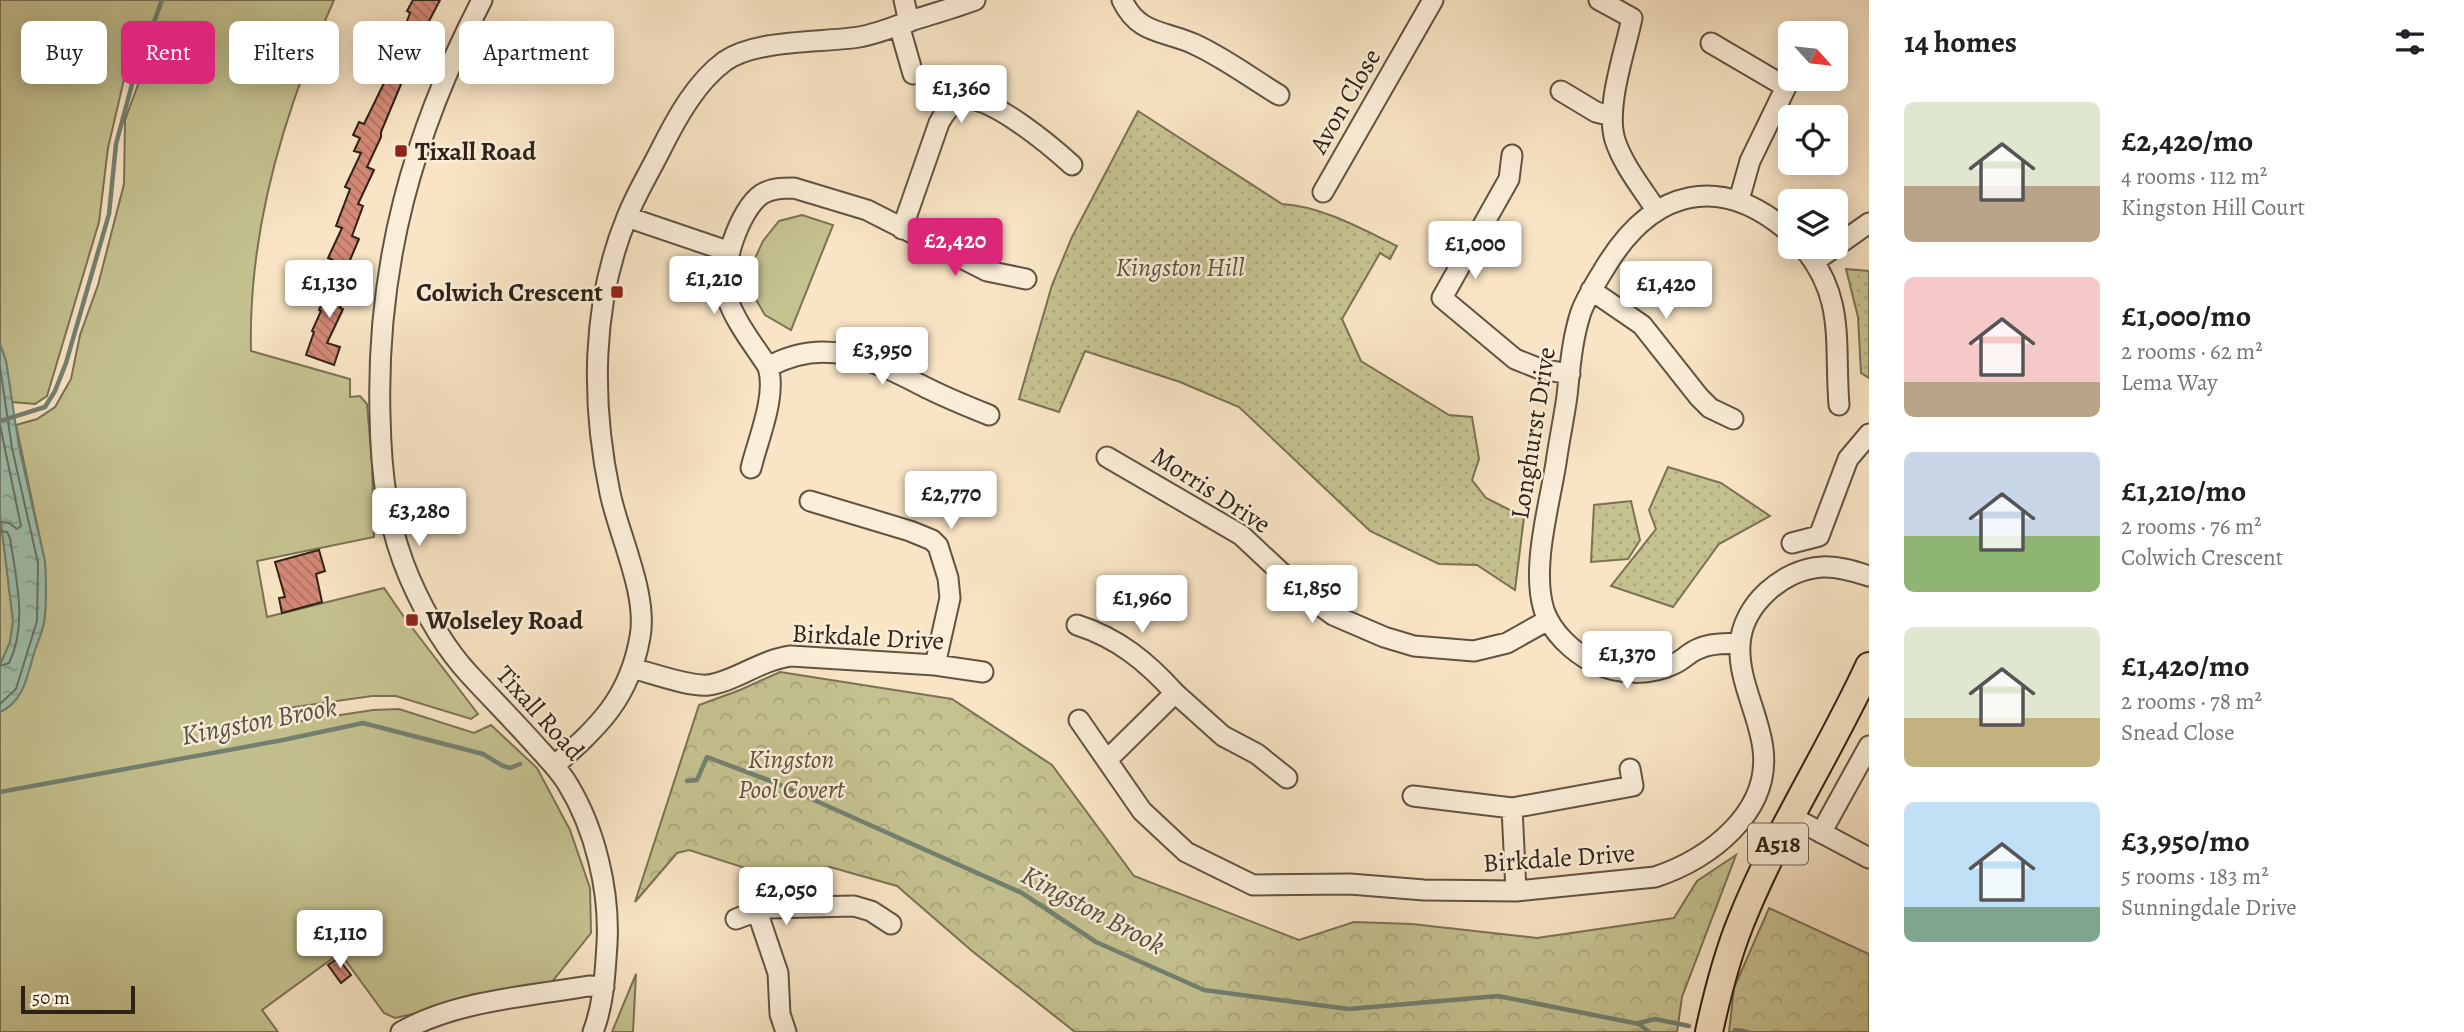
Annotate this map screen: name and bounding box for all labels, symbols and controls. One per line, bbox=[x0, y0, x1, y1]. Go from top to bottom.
chip: Buy bbox=[21, 21, 107, 84]
chip: Rent bbox=[121, 21, 215, 84]
chip: Filters bbox=[229, 21, 339, 84]
chip: New bbox=[353, 21, 445, 84]
chip: Apartment bbox=[459, 21, 614, 84]
north arrow bbox=[1778, 21, 1848, 91]
map controls bbox=[1778, 21, 1848, 259]
text: 14 homes bbox=[1904, 22, 2017, 62]
icon: filters bbox=[2391, 23, 2429, 61]
street label: Avon Close bbox=[1300, 42, 1389, 161]
pin: £1,360 bbox=[904, 66, 1018, 125]
text: £1,360 bbox=[932, 72, 990, 103]
button: locate bbox=[1778, 105, 1848, 175]
text: £2,420/mo bbox=[2121, 121, 2253, 161]
icon: home bbox=[1960, 130, 2044, 214]
place label: Tixall Road bbox=[415, 134, 537, 169]
marker: Tixall Road bbox=[393, 143, 409, 159]
text: 4 rooms · 112 m² bbox=[2121, 161, 2267, 192]
button: layers bbox=[1778, 189, 1848, 259]
text: Kingston Hill Court bbox=[2121, 192, 2305, 223]
pin: £2,420 bbox=[898, 218, 1012, 278]
pin: £1,000 bbox=[1418, 222, 1532, 281]
text: £2,420 bbox=[924, 225, 986, 256]
text: £1,000 bbox=[1444, 228, 1506, 259]
park label: Kingston Hill bbox=[1115, 250, 1245, 285]
pin: £1,210 bbox=[657, 256, 771, 316]
pin: £1,130 bbox=[272, 260, 386, 320]
pin: £1,420 bbox=[1609, 262, 1723, 321]
text: £1,210 bbox=[685, 263, 743, 294]
text: £1,130 bbox=[301, 267, 357, 298]
text: £1,420 bbox=[1636, 268, 1696, 299]
place label: Colwich Crescent bbox=[416, 275, 603, 310]
marker: Colwich Crescent bbox=[609, 284, 625, 300]
text: £1,000/mo bbox=[2121, 296, 2251, 336]
icon: home bbox=[1960, 305, 2044, 389]
pin: £3,950 bbox=[825, 328, 939, 387]
text: £3,950 bbox=[852, 334, 912, 365]
text: 2 rooms · 62 m² bbox=[2121, 336, 2263, 367]
street label: Longhurst Drive bbox=[1502, 344, 1564, 522]
text: Lema Way bbox=[2121, 367, 2218, 398]
street label: Morris Drive bbox=[1145, 438, 1277, 542]
text: £1,210/mo bbox=[2121, 471, 2246, 511]
pin: £2,770 bbox=[894, 472, 1008, 531]
text: £2,770 bbox=[921, 478, 981, 509]
icon: home bbox=[1960, 480, 2044, 564]
pin: £3,280 bbox=[362, 489, 476, 548]
text: £3,280 bbox=[388, 495, 450, 526]
text: 2 rooms · 76 m² bbox=[2121, 511, 2262, 542]
text: Colwich Crescent bbox=[2121, 542, 2283, 573]
pin: £1,850 bbox=[1255, 566, 1369, 625]
text: £1,850 bbox=[1283, 572, 1341, 603]
pin: £1,960 bbox=[1085, 576, 1199, 635]
text: £1,960 bbox=[1112, 582, 1172, 613]
place label: Wolseley Road bbox=[425, 603, 584, 638]
marker: Wolseley Road bbox=[404, 612, 420, 628]
street label: Birkdale Drive bbox=[791, 616, 945, 658]
pin: £1,370 bbox=[1570, 632, 1684, 691]
text: £1,370 bbox=[1598, 638, 1656, 669]
text: £1,420/mo bbox=[2121, 646, 2250, 686]
icon: home bbox=[1960, 655, 2044, 739]
street label: Tixall Road bbox=[488, 658, 592, 768]
text: 2 rooms · 78 m² bbox=[2121, 686, 2262, 717]
water label: Kingston Brook bbox=[178, 687, 340, 755]
text: Snead Close bbox=[2121, 717, 2235, 748]
park label: Kingston Pool Covert bbox=[738, 742, 846, 807]
text: £3,950/mo bbox=[2121, 821, 2250, 861]
road number: A518 bbox=[1748, 824, 1808, 864]
icon: home bbox=[1960, 830, 2044, 914]
street label: Birkdale Drive bbox=[1482, 835, 1636, 881]
water label: Kingston Brook bbox=[1014, 856, 1172, 964]
text: 5 rooms · 183 m² bbox=[2121, 861, 2269, 892]
pin: £2,050 bbox=[729, 867, 843, 927]
text: £2,050 bbox=[755, 874, 817, 905]
text: Sunningdale Drive bbox=[2121, 892, 2297, 923]
pin: £1,110 bbox=[283, 911, 397, 970]
text: £1,110 bbox=[313, 917, 367, 948]
scale bar bbox=[21, 983, 135, 1015]
text: 50 m bbox=[32, 985, 70, 1011]

